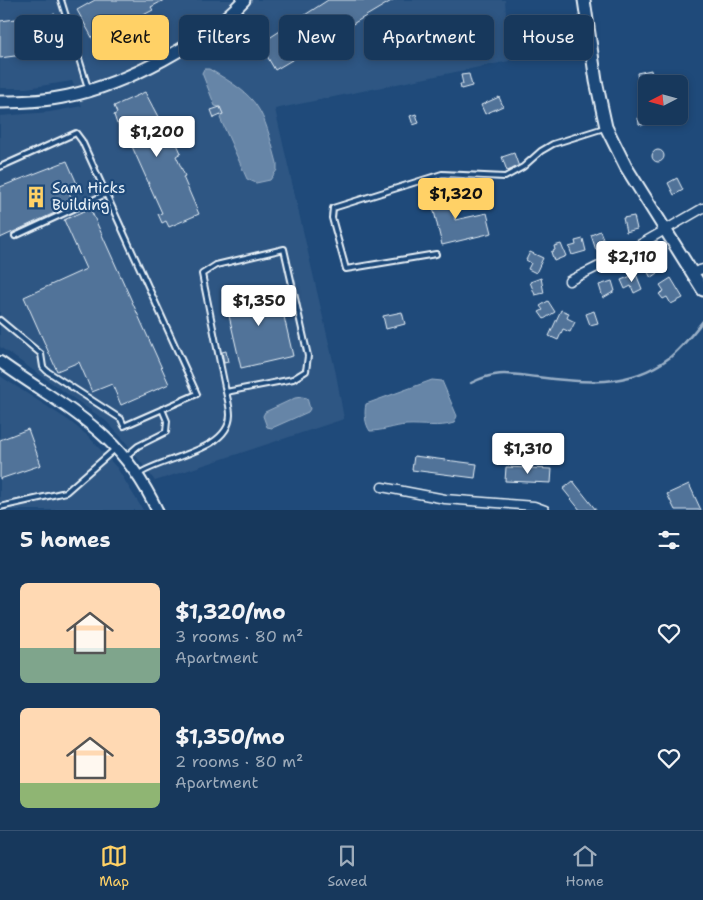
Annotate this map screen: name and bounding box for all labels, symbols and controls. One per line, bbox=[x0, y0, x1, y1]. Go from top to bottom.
chip: Buy bbox=[15, 15, 82, 60]
chip: Rent bbox=[92, 15, 169, 60]
chip: Filters bbox=[179, 15, 269, 60]
chip: New bbox=[279, 15, 354, 60]
chip: Apartment bbox=[364, 15, 494, 60]
chip: House bbox=[504, 15, 593, 60]
north arrow bbox=[638, 75, 688, 125]
map controls bbox=[638, 75, 688, 125]
pin: $1,200 bbox=[116, 116, 198, 158]
text: $1,200 bbox=[130, 121, 184, 142]
place label: Sam Hicks Building bbox=[52, 178, 125, 215]
pin: $1,320 bbox=[415, 178, 497, 220]
text: $1,320 bbox=[429, 183, 483, 204]
building icon: Sam Hicks Building bbox=[23, 184, 49, 210]
pin: $2,110 bbox=[591, 240, 673, 283]
text: $2,110 bbox=[607, 246, 657, 267]
pin: $1,350 bbox=[218, 284, 300, 327]
text: $1,350 bbox=[232, 290, 286, 311]
pin: $1,310 bbox=[487, 432, 569, 475]
text: $1,310 bbox=[503, 438, 553, 459]
text: 5 homes bbox=[20, 526, 111, 554]
icon: filters bbox=[655, 526, 683, 554]
text: $1,320/mo bbox=[175, 598, 286, 626]
icon: home bbox=[60, 603, 120, 663]
icon: heart bbox=[655, 619, 683, 647]
text: 3 rooms · 80 m² bbox=[175, 626, 303, 647]
text: Apartment bbox=[175, 647, 258, 668]
text: $1,350/mo bbox=[175, 723, 285, 751]
icon: home bbox=[60, 728, 120, 788]
icon: heart bbox=[655, 744, 683, 772]
text: 2 rooms · 80 m² bbox=[175, 751, 303, 772]
text: Apartment bbox=[175, 772, 258, 793]
tab: Map bbox=[99, 842, 129, 890]
tab: Saved bbox=[327, 842, 367, 890]
tab: Home bbox=[565, 842, 604, 890]

